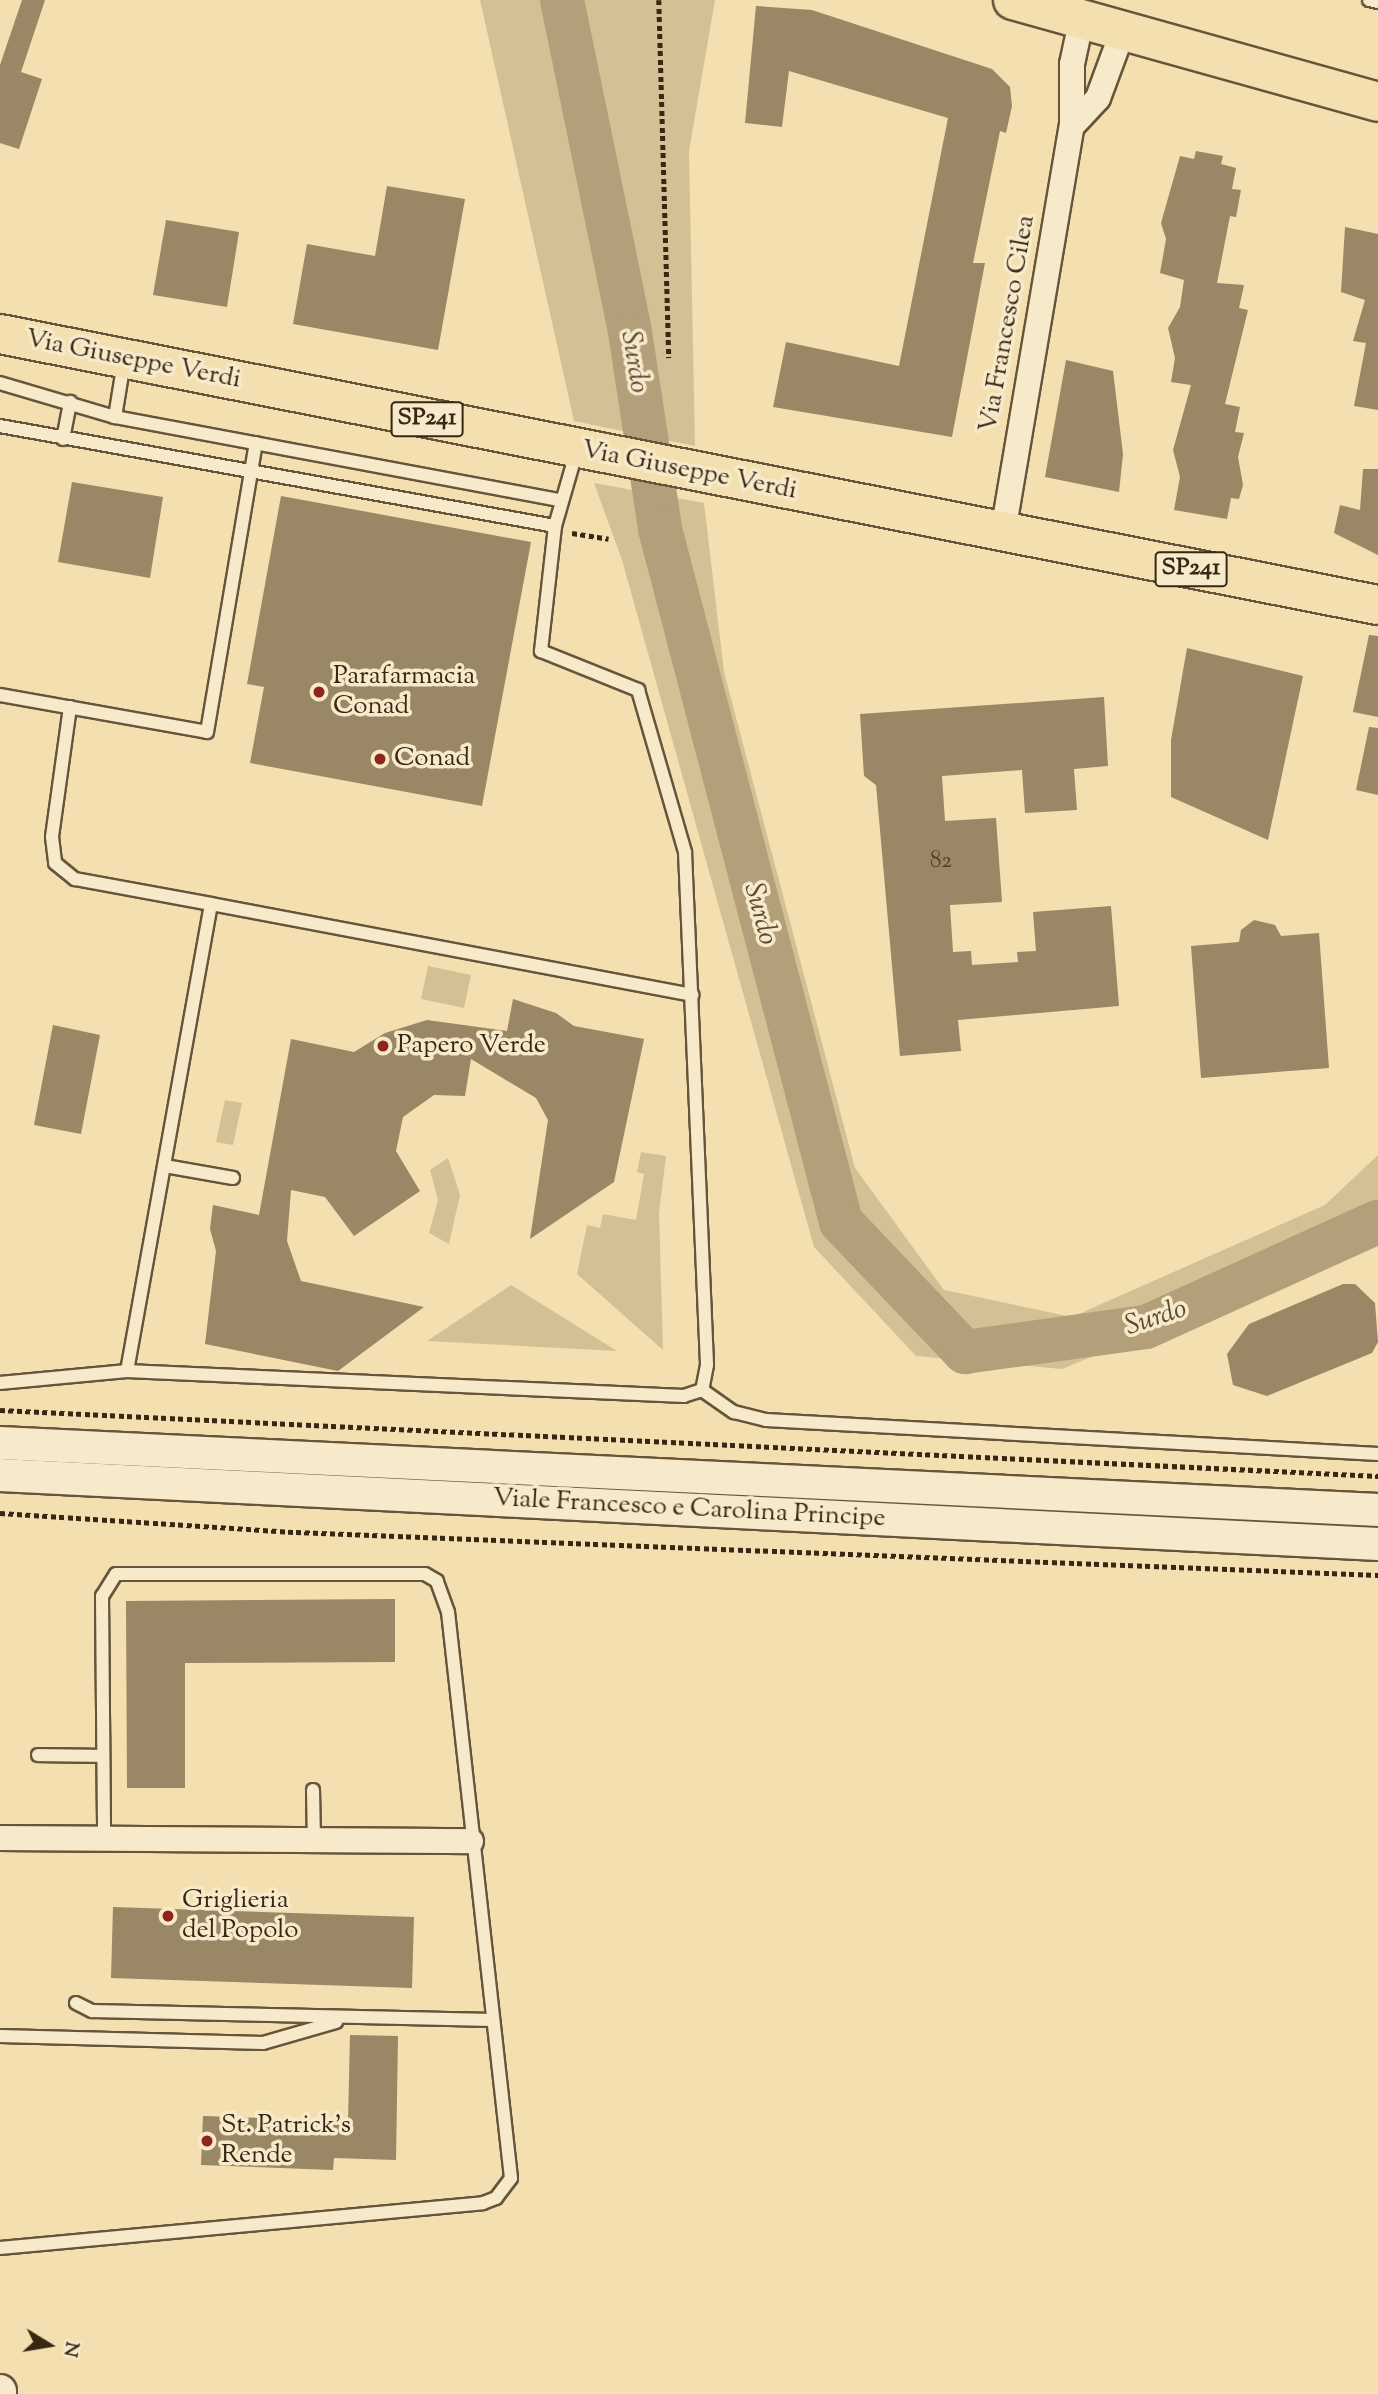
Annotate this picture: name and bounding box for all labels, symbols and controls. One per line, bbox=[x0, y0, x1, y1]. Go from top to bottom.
street label: Via Francesco Cilea bbox=[974, 213, 1042, 435]
street label: Via Giuseppe Verdi bbox=[23, 324, 243, 396]
water label: Surdo bbox=[613, 328, 655, 396]
road number: SP241 bbox=[390, 398, 464, 440]
street label: Via Giuseppe Verdi bbox=[579, 435, 799, 507]
road number: SP241 bbox=[1154, 548, 1228, 590]
place label: Parafarmacia Conad bbox=[333, 661, 475, 722]
marker: Parafarmacia Conad bbox=[311, 684, 327, 700]
place label: Conad bbox=[394, 743, 470, 775]
marker: Conad bbox=[372, 751, 388, 767]
house number: 82 bbox=[930, 848, 952, 876]
water label: Surdo bbox=[736, 879, 784, 949]
place label: Papero Verde bbox=[397, 1030, 546, 1062]
marker: Papero Verde bbox=[375, 1038, 391, 1054]
water label: Surdo bbox=[1121, 1292, 1191, 1344]
street label: Viale Francesco e Carolina Principe bbox=[492, 1483, 886, 1535]
place label: Griglieria del Popolo bbox=[182, 1885, 298, 1946]
marker: Griglieria del Popolo bbox=[160, 1908, 176, 1924]
place label: St. Patrick's Rende bbox=[221, 2110, 351, 2172]
marker: St. Patrick's Rende bbox=[199, 2133, 215, 2149]
north arrow bbox=[14, 2310, 84, 2380]
text: N bbox=[55, 2339, 85, 2359]

